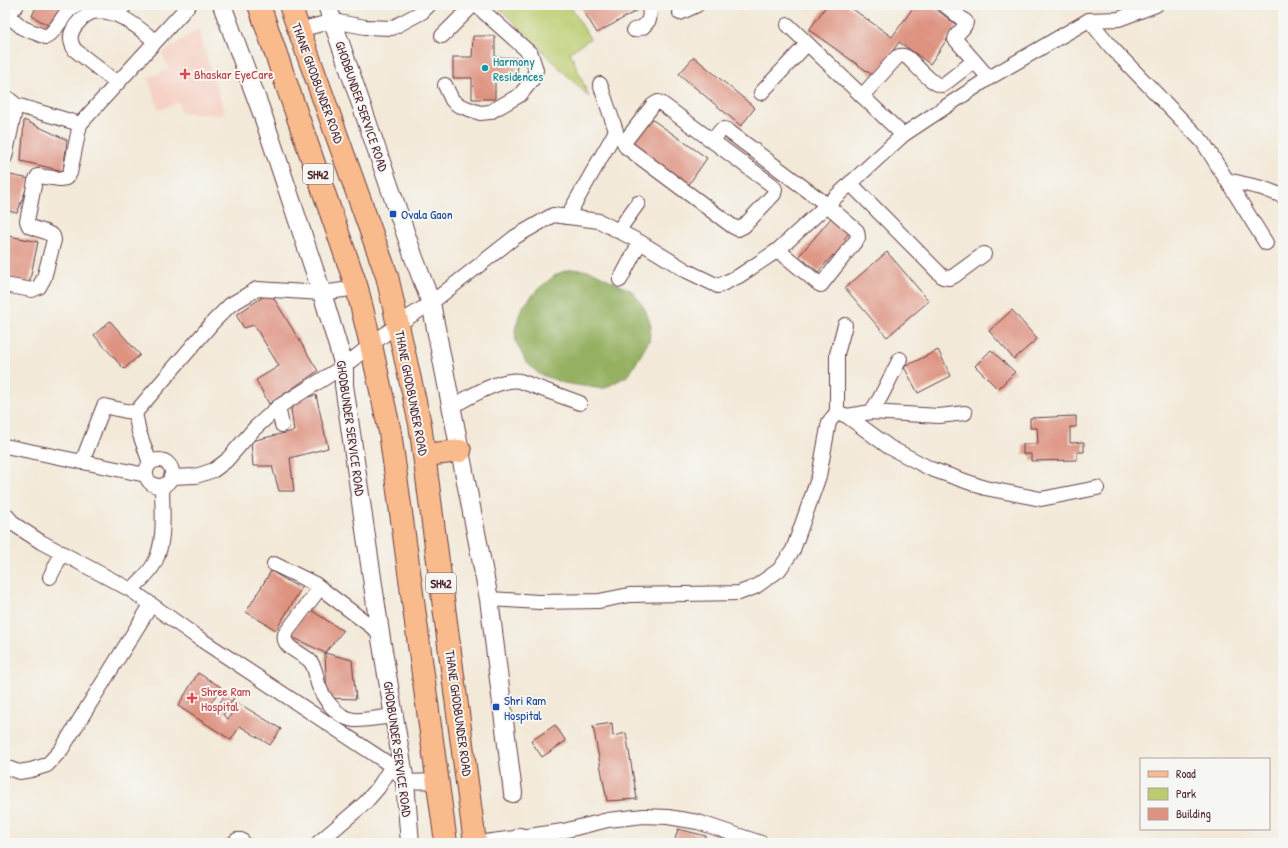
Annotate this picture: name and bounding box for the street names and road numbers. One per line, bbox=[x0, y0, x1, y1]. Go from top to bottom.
street label: THANE GHODBUNDER ROAD bbox=[288, 20, 348, 147]
street label: GHODBUNDER SERVICE ROAD bbox=[331, 38, 393, 174]
road number: SH42 bbox=[303, 164, 333, 184]
street label: THANE GHODBUNDER ROAD bbox=[391, 329, 433, 458]
street label: GHODBUNDER SERVICE ROAD bbox=[333, 359, 370, 498]
road number: SH42 bbox=[426, 573, 456, 593]
street label: THANE GHODBUNDER ROAD bbox=[441, 649, 477, 778]
street label: GHODBUNDER SERVICE ROAD bbox=[380, 680, 417, 819]

